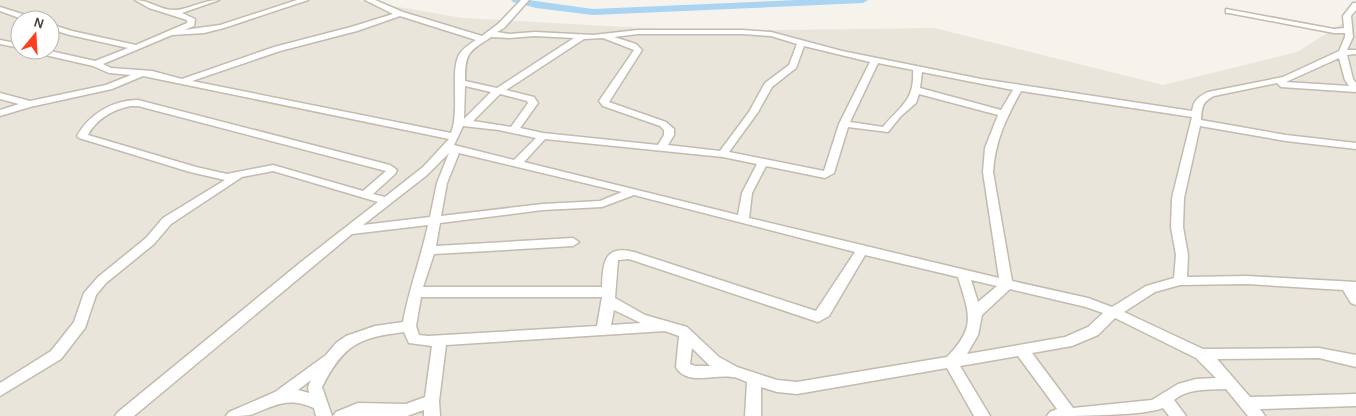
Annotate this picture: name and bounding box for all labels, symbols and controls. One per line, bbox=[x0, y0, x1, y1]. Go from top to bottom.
north arrow bbox=[10, 10, 60, 60]
text: N bbox=[31, 13, 46, 33]

